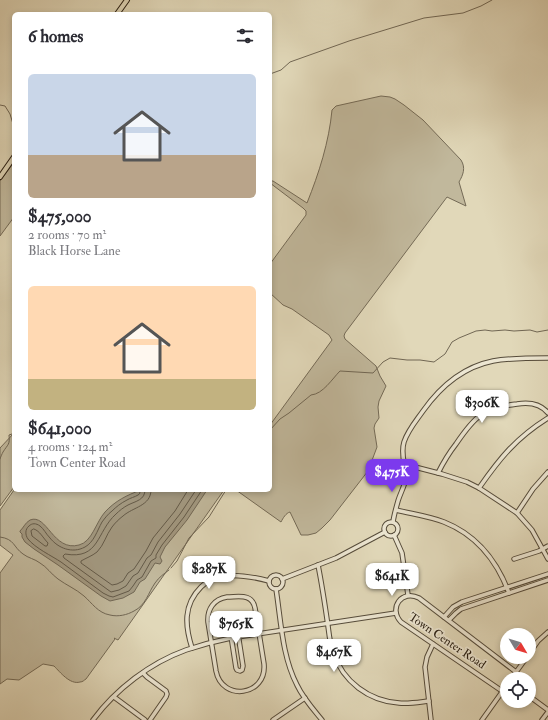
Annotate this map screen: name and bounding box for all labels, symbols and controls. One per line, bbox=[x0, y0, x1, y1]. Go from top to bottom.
icon: filters bbox=[234, 25, 256, 47]
text: 6 homes bbox=[28, 26, 83, 47]
icon: home bbox=[106, 100, 178, 172]
text: $475,000 bbox=[28, 206, 92, 227]
text: 2 rooms · 70 m² bbox=[28, 227, 106, 243]
text: Black Horse Lane bbox=[28, 243, 120, 259]
icon: home bbox=[106, 312, 178, 384]
pin: $306K bbox=[454, 390, 510, 424]
text: $306K bbox=[465, 395, 499, 411]
text: $641,000 bbox=[28, 418, 92, 439]
text: 4 rooms · 124 m² bbox=[28, 439, 112, 455]
text: Town Center Road bbox=[28, 455, 126, 471]
pin: $475K bbox=[364, 459, 420, 493]
text: $475K bbox=[375, 464, 409, 480]
pin: $287K bbox=[181, 556, 237, 590]
text: $287K bbox=[191, 561, 227, 577]
pin: $641K bbox=[364, 563, 420, 597]
text: $641K bbox=[375, 568, 409, 584]
street label: Town Center Road bbox=[405, 610, 489, 672]
pin: $765K bbox=[208, 611, 264, 645]
text: $765K bbox=[219, 616, 253, 632]
north arrow bbox=[500, 628, 536, 664]
map controls bbox=[500, 628, 536, 708]
pin: $467K bbox=[306, 639, 362, 673]
text: $467K bbox=[316, 644, 352, 660]
button: locate bbox=[500, 672, 536, 708]

